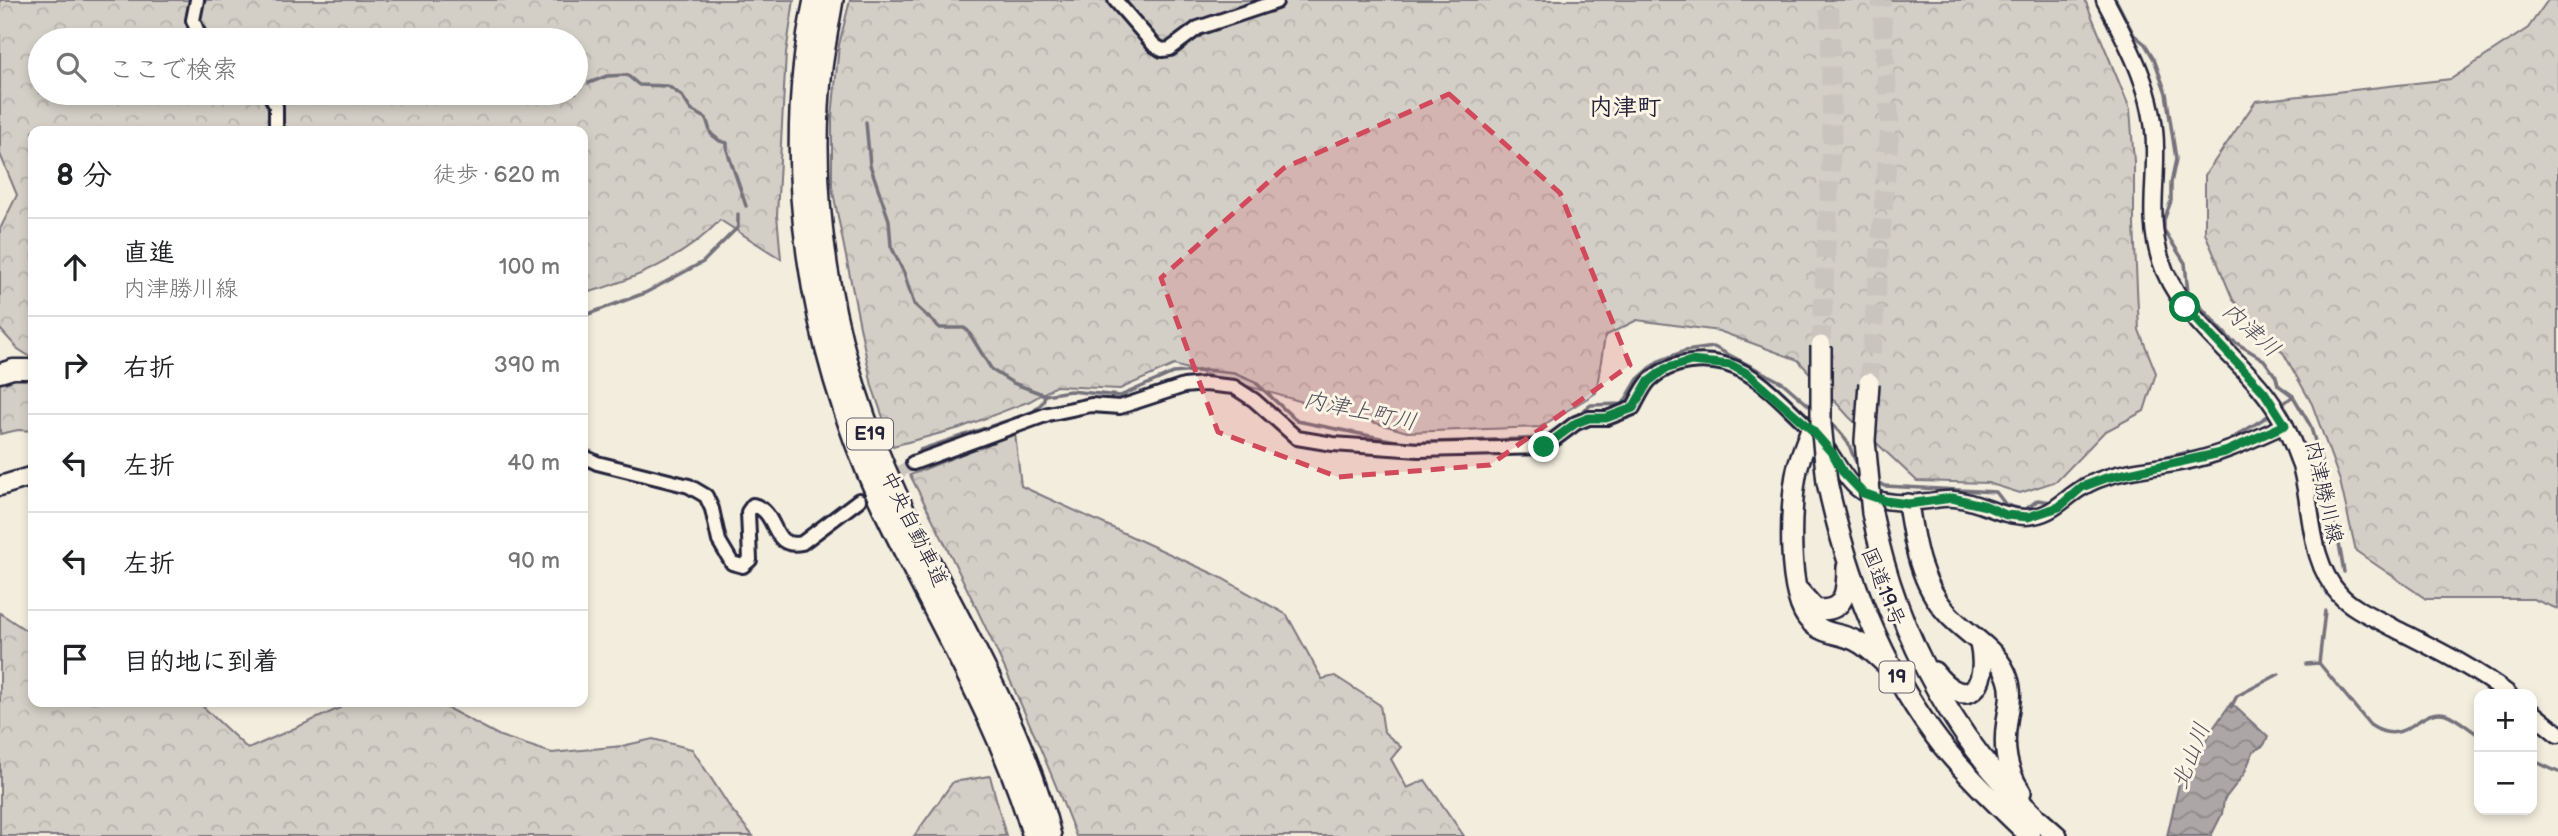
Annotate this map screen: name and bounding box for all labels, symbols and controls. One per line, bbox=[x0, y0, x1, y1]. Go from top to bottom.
search box bbox=[28, 28, 588, 105]
icon: search bbox=[52, 48, 90, 86]
text: ここで検索 bbox=[108, 55, 238, 86]
district label: 内津町 bbox=[1589, 93, 1661, 122]
text: 8 分 bbox=[56, 158, 112, 194]
text: 徒歩 · 620 m bbox=[433, 161, 560, 189]
text: 直進 bbox=[123, 238, 175, 269]
icon: ahead bbox=[56, 248, 94, 286]
text: 100 m bbox=[499, 253, 560, 281]
text: 内津勝川線 bbox=[123, 275, 238, 303]
route start bbox=[2169, 291, 2200, 322]
water label: 内津川 bbox=[2216, 297, 2286, 363]
icon: right bbox=[56, 346, 94, 384]
text: 390 m bbox=[494, 351, 560, 379]
text: 右折 bbox=[123, 353, 175, 384]
water label: 内津上町川 bbox=[1301, 385, 1419, 437]
road number: E19 bbox=[847, 418, 893, 449]
route end bbox=[1528, 431, 1559, 462]
street label: 内津勝川線 bbox=[2300, 438, 2348, 546]
icon: left bbox=[56, 444, 94, 482]
text: 40 m bbox=[507, 449, 560, 477]
text: 左折 bbox=[123, 451, 175, 482]
street label: 中央自動車道 bbox=[875, 467, 953, 591]
icon: left bbox=[56, 542, 94, 580]
street label: 国道19号 bbox=[1856, 544, 1910, 630]
text: 90 m bbox=[508, 547, 560, 575]
text: 左折 bbox=[123, 549, 175, 580]
icon: arrive bbox=[56, 640, 94, 678]
text: 目的地に到着 bbox=[123, 647, 279, 678]
road number: 19 bbox=[1880, 662, 1914, 692]
map controls bbox=[2474, 689, 2537, 815]
button: + bbox=[2474, 689, 2537, 752]
water label: 北山川 bbox=[2166, 719, 2216, 793]
button: − bbox=[2474, 752, 2537, 815]

